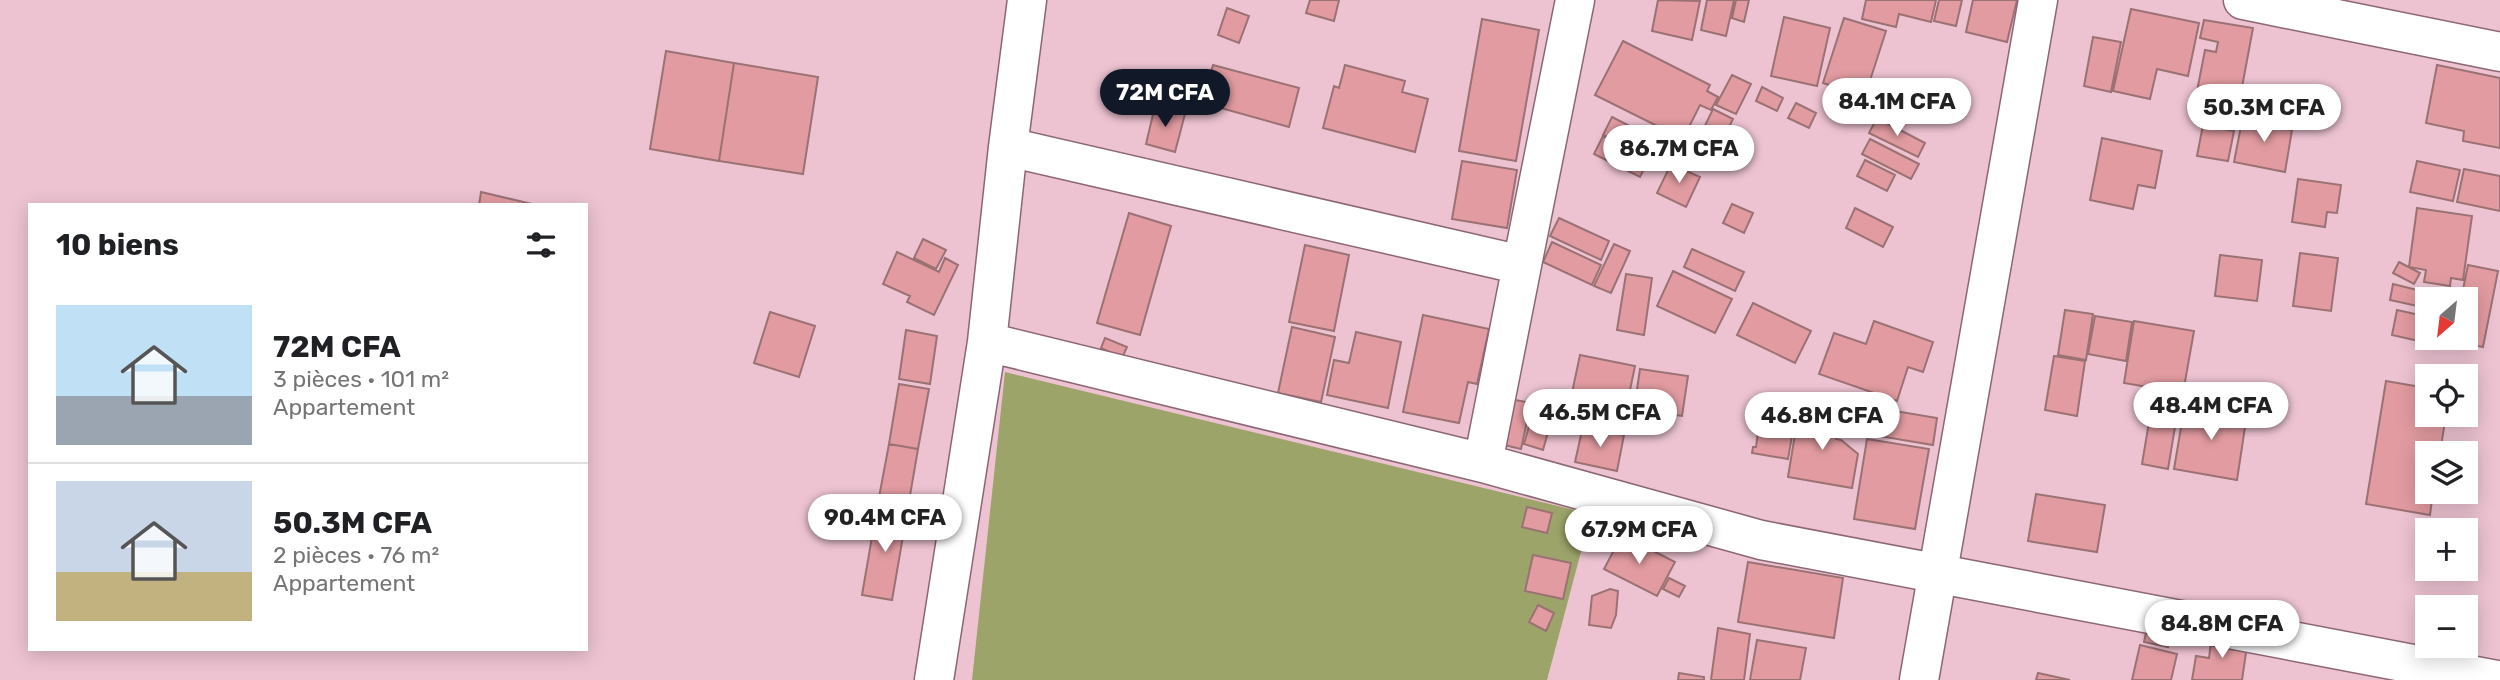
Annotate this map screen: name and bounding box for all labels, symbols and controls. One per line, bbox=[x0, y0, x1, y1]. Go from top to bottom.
pin: 72M CFA bbox=[1100, 69, 1230, 129]
text: 72M CFA bbox=[1116, 78, 1214, 106]
pin: 84.1M CFA bbox=[1817, 78, 1977, 138]
pin: 50.3M CFA bbox=[2184, 85, 2344, 144]
text: 84.1M CFA bbox=[1838, 87, 1956, 115]
text: 50.3M CFA bbox=[2203, 93, 2325, 121]
pin: 86.7M CFA bbox=[1599, 125, 1759, 185]
text: 86.7M CFA bbox=[1619, 134, 1739, 162]
icon: filters bbox=[522, 226, 560, 264]
text: 10 biens bbox=[56, 227, 179, 263]
north arrow bbox=[2415, 287, 2478, 350]
map controls bbox=[2415, 287, 2478, 658]
text: 72M CFA bbox=[273, 329, 401, 365]
icon: home bbox=[112, 333, 196, 417]
button: locate bbox=[2415, 364, 2478, 427]
text: 3 pièces · 101 m² bbox=[273, 365, 449, 393]
pin: 48.4M CFA bbox=[2131, 382, 2291, 442]
pin: 46.5M CFA bbox=[1520, 390, 1680, 449]
text: 48.4M CFA bbox=[2149, 391, 2273, 419]
pin: 46.8M CFA bbox=[1742, 392, 1902, 452]
text: Appartement bbox=[273, 393, 415, 421]
text: 46.5M CFA bbox=[1539, 398, 1661, 426]
text: 46.8M CFA bbox=[1761, 401, 1883, 429]
button: layers bbox=[2415, 441, 2478, 504]
pin: 90.4M CFA bbox=[805, 494, 965, 554]
text: 90.4M CFA bbox=[824, 503, 946, 531]
text: 50.3M CFA bbox=[273, 505, 432, 541]
pin: 67.9M CFA bbox=[1559, 506, 1719, 566]
icon: home bbox=[112, 509, 196, 593]
text: 67.9M CFA bbox=[1581, 515, 1697, 543]
button: + bbox=[2415, 518, 2478, 581]
text: 2 pièces · 76 m² bbox=[273, 541, 439, 569]
text: Appartement bbox=[273, 569, 415, 597]
button: − bbox=[2415, 595, 2478, 658]
pin: 84.8M CFA bbox=[2142, 600, 2302, 660]
text: 84.8M CFA bbox=[2161, 609, 2283, 637]

